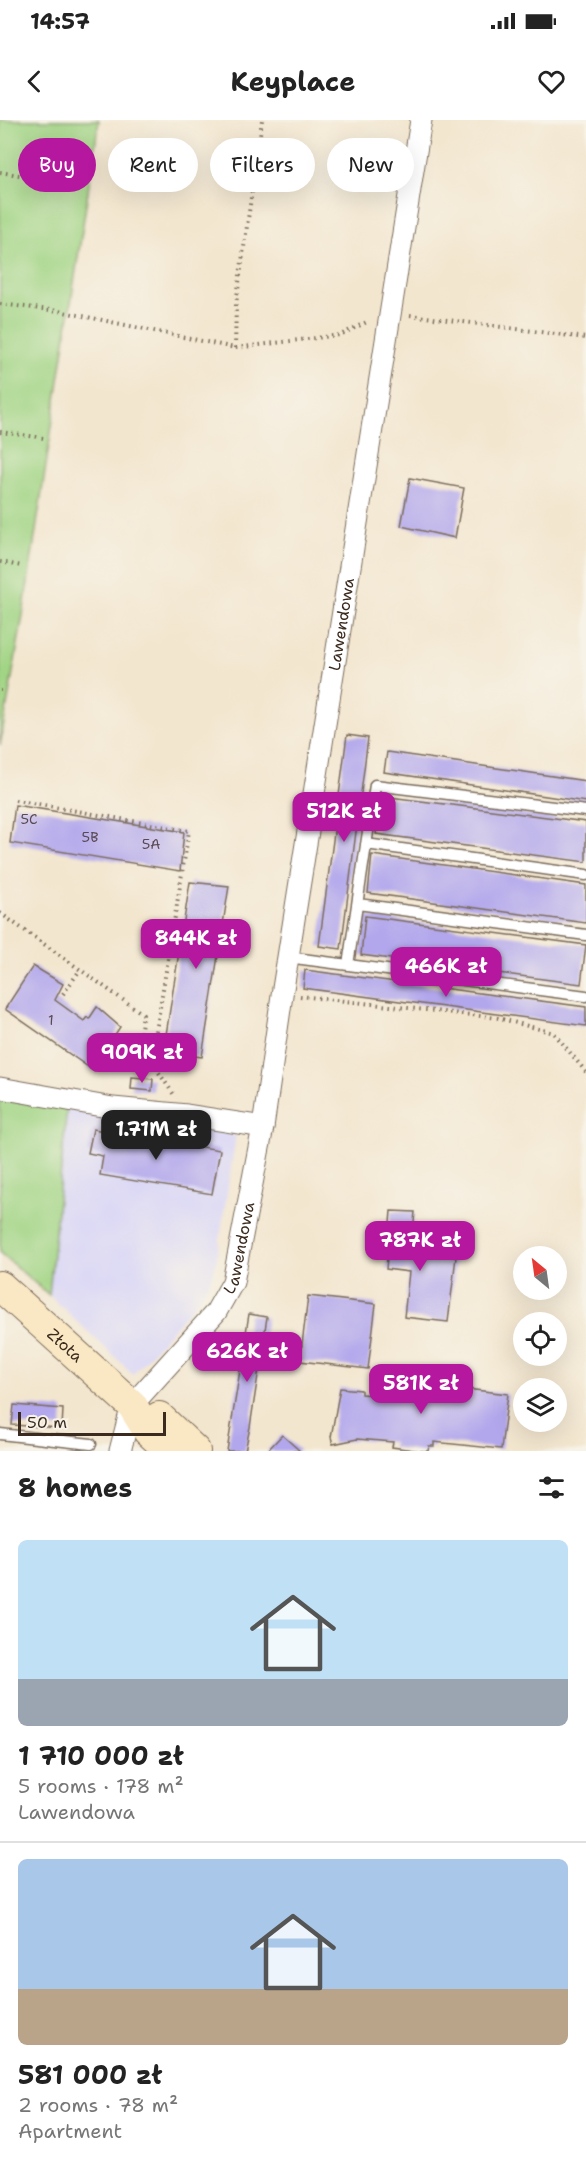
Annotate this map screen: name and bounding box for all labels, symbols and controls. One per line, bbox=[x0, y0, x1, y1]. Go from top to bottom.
text: 14:57 bbox=[30, 7, 90, 36]
text: Keyplace bbox=[230, 63, 356, 100]
icon: back bbox=[18, 65, 51, 98]
icon: heart bbox=[535, 65, 568, 98]
chip: Buy bbox=[18, 138, 96, 192]
chip: Rent bbox=[108, 138, 198, 192]
chip: Filters bbox=[210, 138, 315, 192]
chip: New bbox=[327, 138, 414, 192]
street label: Lawendowa bbox=[323, 576, 359, 672]
pin: 512K zł bbox=[289, 792, 399, 843]
text: 512K zł bbox=[307, 798, 381, 824]
house number: 5C bbox=[20, 810, 38, 828]
house number: 5B bbox=[82, 828, 98, 846]
house number: 5A bbox=[142, 835, 160, 853]
pin: 844K zł bbox=[141, 919, 251, 970]
text: 844K zł bbox=[155, 925, 237, 951]
pin: 466K zł bbox=[391, 947, 501, 998]
text: 466K zł bbox=[405, 953, 487, 979]
house number: 1 bbox=[48, 1011, 54, 1029]
pin: 909K zł bbox=[87, 1033, 197, 1084]
text: 909K zł bbox=[101, 1039, 183, 1065]
pin: 1.71M zł bbox=[94, 1110, 218, 1161]
text: 1.71M zł bbox=[115, 1116, 197, 1142]
street label: Lawendowa bbox=[218, 1200, 259, 1298]
pin: 787K zł bbox=[365, 1221, 475, 1272]
text: 787K zł bbox=[379, 1227, 461, 1253]
north arrow bbox=[513, 1246, 567, 1300]
map controls bbox=[513, 1246, 567, 1432]
button: locate bbox=[513, 1312, 567, 1366]
street label: Złota bbox=[43, 1323, 88, 1367]
pin: 626K zł bbox=[192, 1332, 302, 1383]
text: 626K zł bbox=[206, 1338, 288, 1364]
pin: 581K zł bbox=[366, 1364, 476, 1415]
text: 581K zł bbox=[383, 1370, 459, 1396]
button: layers bbox=[513, 1378, 567, 1432]
scale bar bbox=[18, 1409, 166, 1436]
text: 50 m bbox=[27, 1412, 67, 1433]
text: 8 homes bbox=[18, 1470, 132, 1505]
icon: filters bbox=[535, 1471, 568, 1504]
icon: home bbox=[239, 1579, 347, 1687]
text: 1 710 000 zł bbox=[18, 1738, 184, 1773]
text: 5 rooms · 178 m² bbox=[18, 1773, 184, 1799]
text: Lawendowa bbox=[18, 1799, 135, 1825]
icon: home bbox=[239, 1898, 347, 2006]
text: 581 000 zł bbox=[18, 2057, 162, 2092]
text: 2 rooms · 78 m² bbox=[18, 2092, 178, 2118]
text: Apartment bbox=[18, 2118, 122, 2144]

